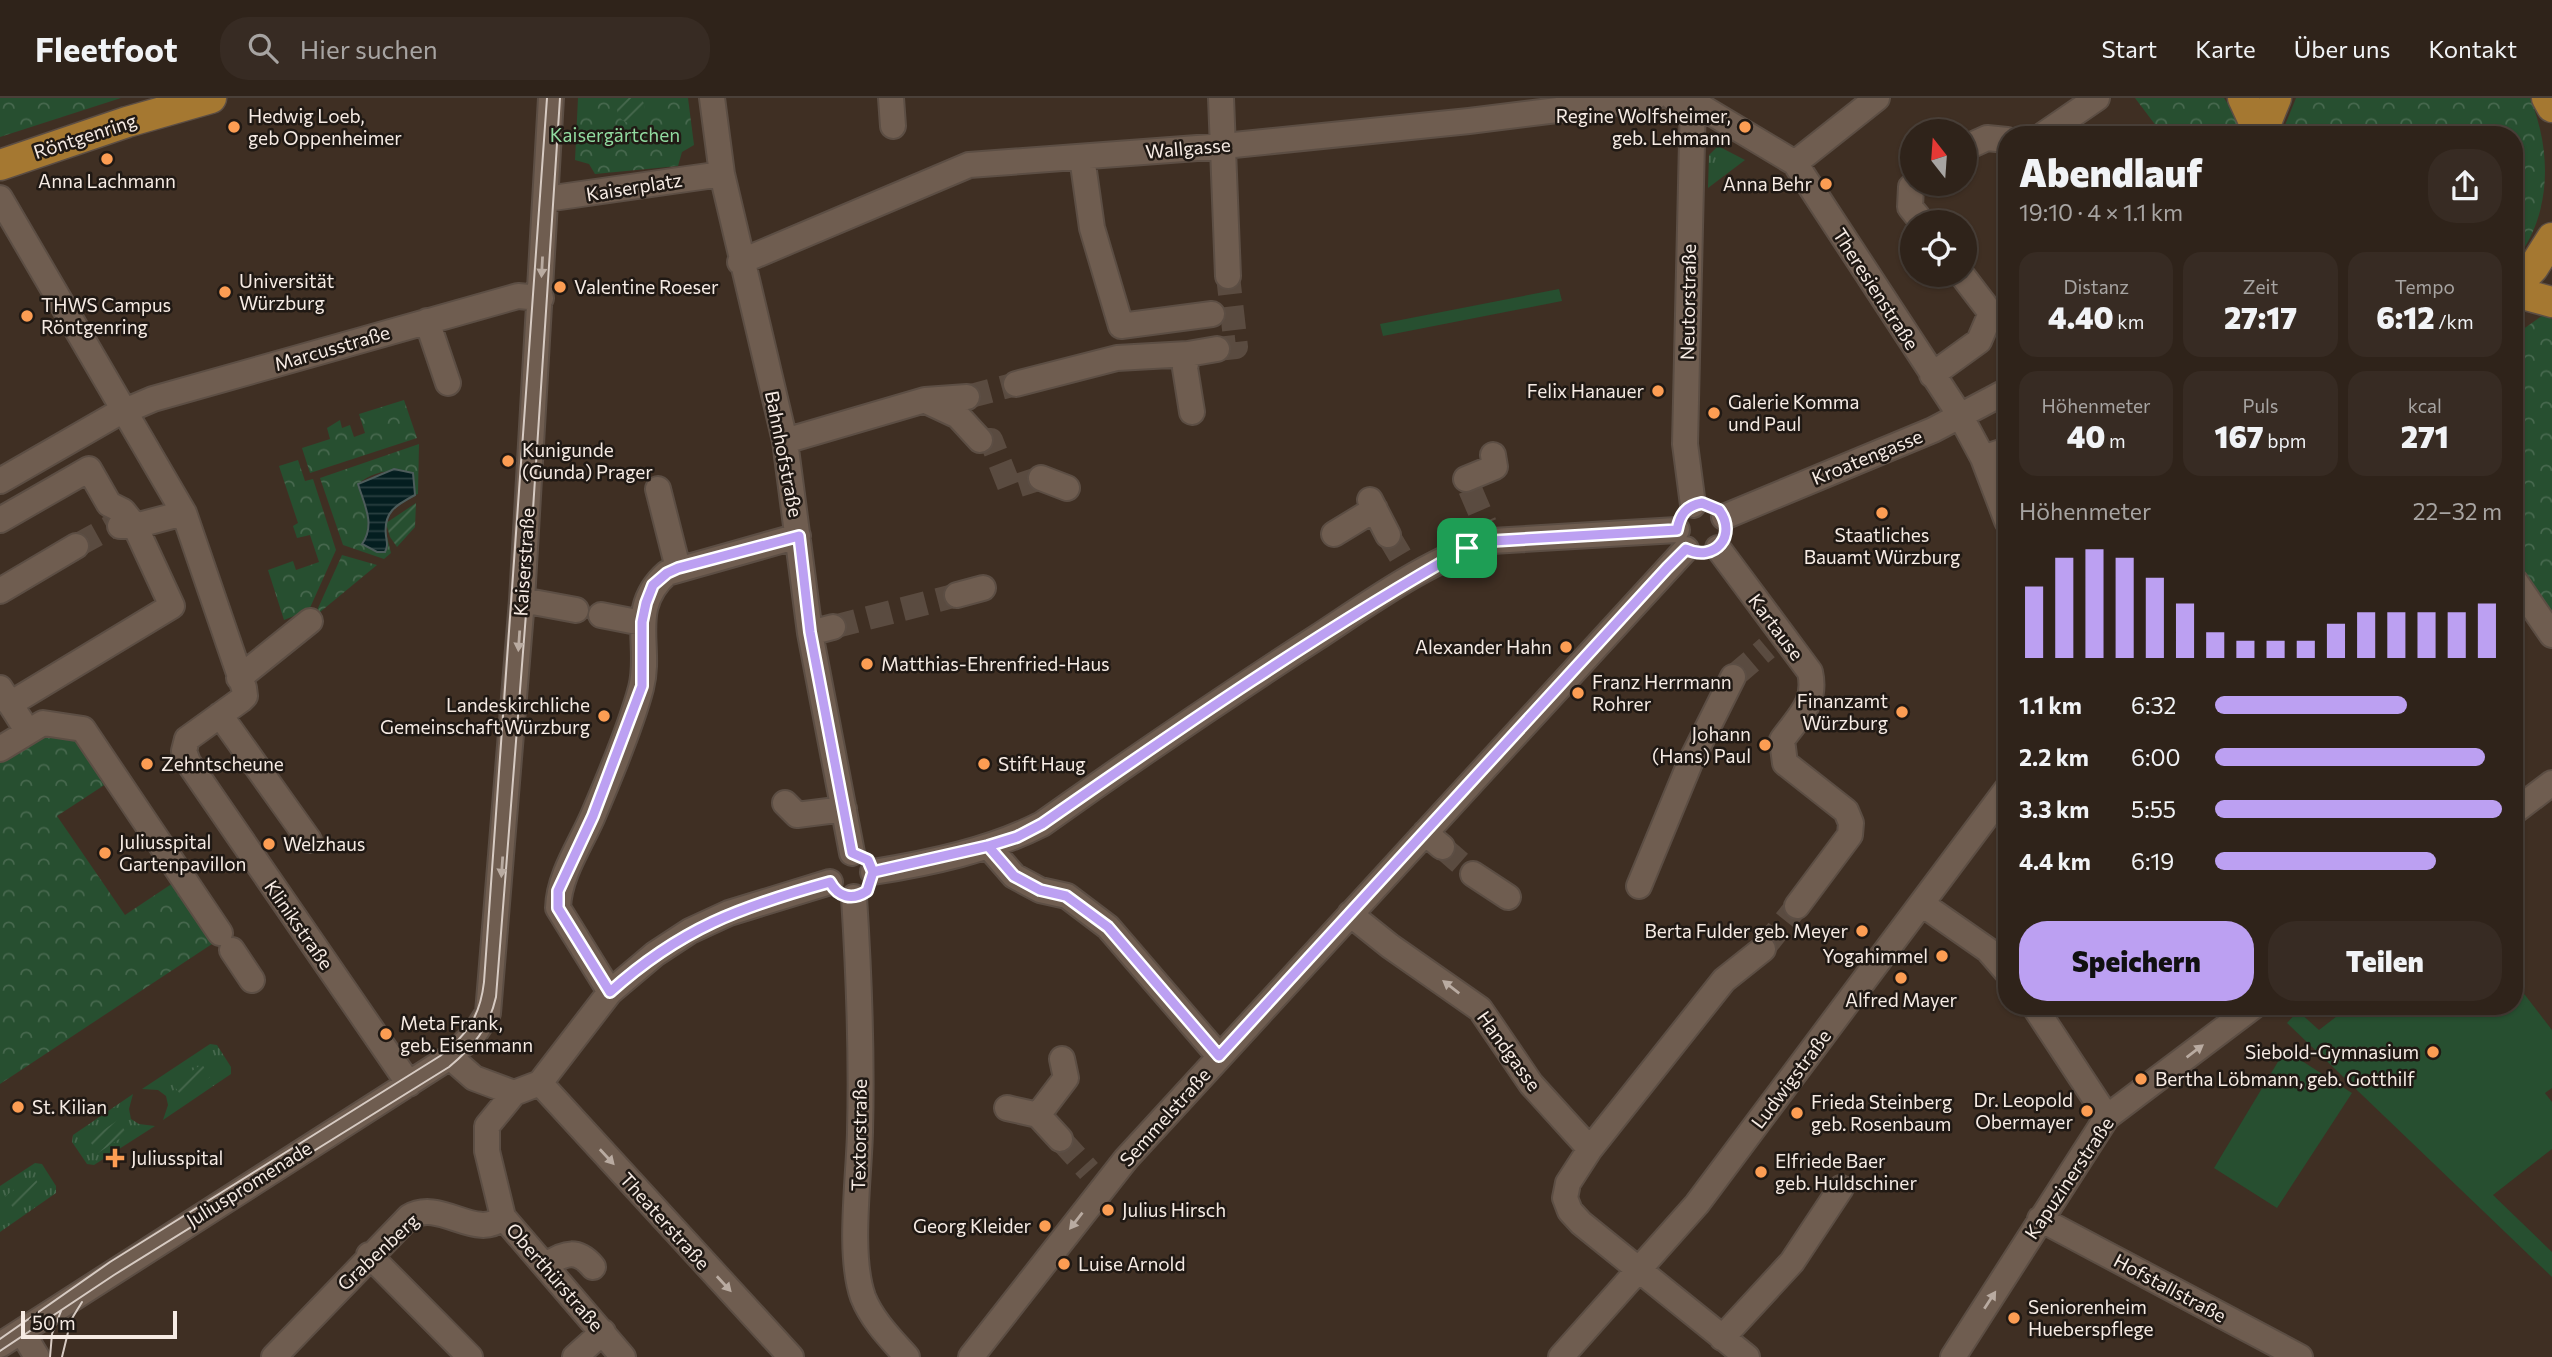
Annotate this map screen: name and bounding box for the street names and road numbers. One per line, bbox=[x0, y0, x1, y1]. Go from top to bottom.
street label: Röntgenring bbox=[30, 108, 139, 163]
street label: Wallgasse bbox=[1144, 132, 1231, 163]
street label: Kaiserplatz bbox=[584, 168, 684, 205]
street label: Theresienstraße bbox=[1829, 224, 1924, 354]
street label: Neutorstraße bbox=[1675, 244, 1700, 360]
street label: Marcusstraße bbox=[271, 320, 392, 375]
street label: Bahnhofstraße bbox=[761, 389, 808, 519]
street label: Kroatengasse bbox=[1808, 424, 1925, 489]
street label: Kaiserstraße bbox=[508, 507, 539, 617]
street label: Kartause bbox=[1744, 589, 1809, 664]
street label: Klinikstraße bbox=[260, 876, 339, 974]
street label: Handgasse bbox=[1473, 1006, 1546, 1095]
street label: Ludwigstraße bbox=[1746, 1025, 1835, 1133]
street label: Semmelstraße bbox=[1114, 1063, 1215, 1171]
street label: Textorstraße bbox=[846, 1079, 871, 1191]
street label: Kapuzinerstraße bbox=[2019, 1112, 2118, 1243]
street label: Juliuspromenade bbox=[182, 1136, 316, 1231]
street label: Theaterstraße bbox=[616, 1167, 715, 1274]
street label: Grabenberg bbox=[332, 1208, 423, 1295]
street label: Oberthürstraße bbox=[502, 1218, 609, 1336]
street label: Hofstallstraße bbox=[2110, 1248, 2230, 1327]

